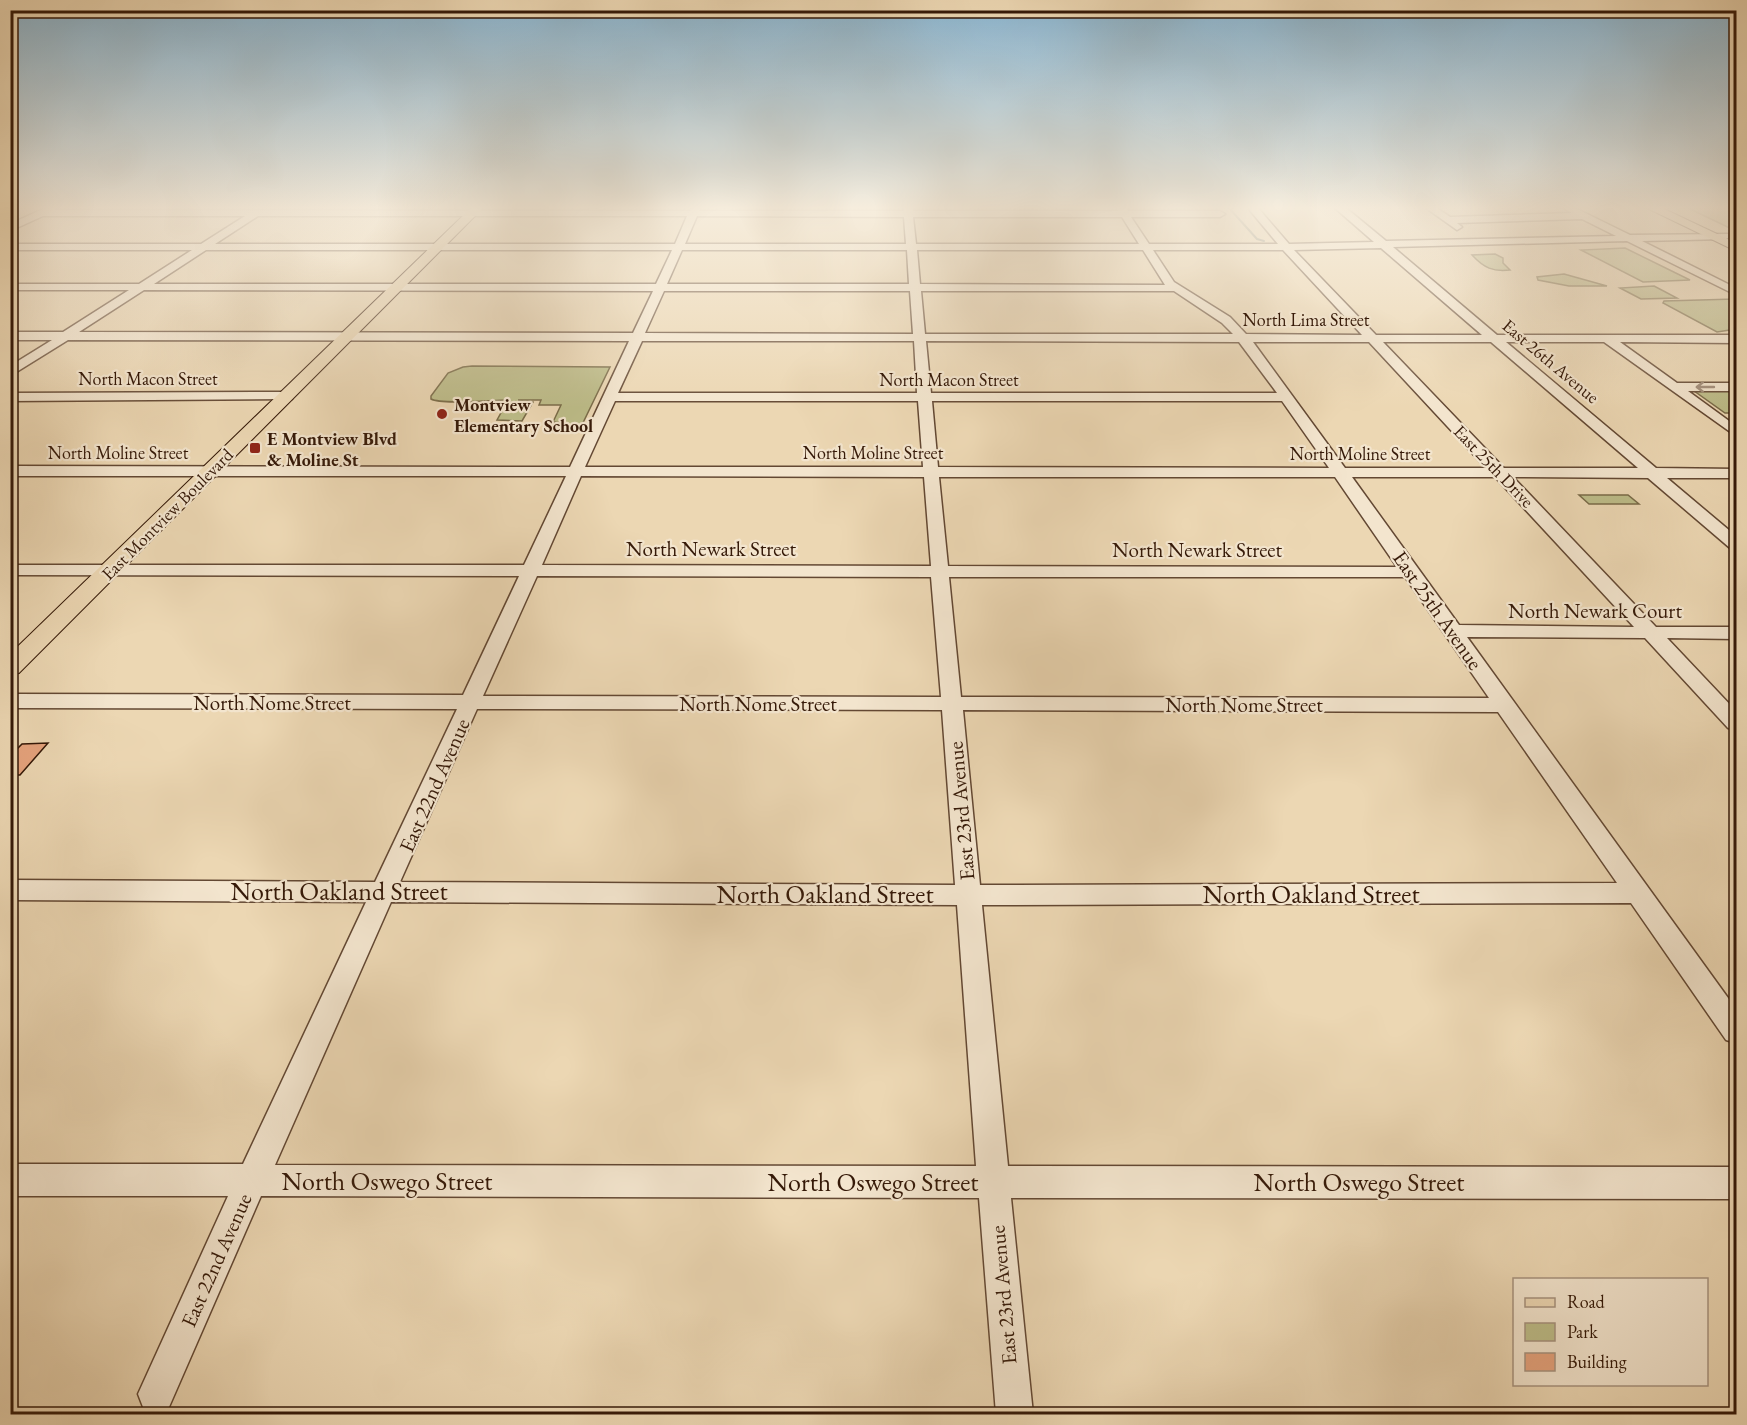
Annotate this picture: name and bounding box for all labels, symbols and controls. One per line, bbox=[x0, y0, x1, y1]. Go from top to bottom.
street label: North Lima Street bbox=[1243, 308, 1370, 331]
street label: East 26th Avenue bbox=[1498, 314, 1604, 408]
street label: North Macon Street bbox=[78, 367, 218, 390]
street label: North Macon Street bbox=[879, 368, 1019, 391]
one-way arrow bbox=[1695, 381, 1715, 393]
place label: Montview Elementary School bbox=[454, 393, 593, 437]
marker: Montview Elementary School bbox=[435, 407, 449, 421]
street label: East 25th Drive bbox=[1449, 420, 1539, 512]
place label: E Montview Blvd & Moline St bbox=[267, 427, 397, 471]
street label: North Moline Street bbox=[48, 441, 189, 464]
marker: E Montview Blvd & Moline St bbox=[248, 441, 262, 455]
street label: North Moline Street bbox=[803, 441, 944, 464]
street label: North Moline Street bbox=[1290, 442, 1431, 465]
street label: East Montview Boulevard bbox=[96, 443, 238, 585]
street label: North Newark Street bbox=[626, 535, 796, 562]
street label: North Newark Street bbox=[1112, 536, 1282, 563]
street label: East 25th Avenue bbox=[1387, 545, 1489, 675]
street label: North Newark Court bbox=[1508, 597, 1682, 624]
street label: North Nome Street bbox=[193, 689, 351, 716]
street label: North Nome Street bbox=[679, 690, 837, 717]
street label: North Nome Street bbox=[1165, 691, 1323, 718]
street label: East 22nd Avenue bbox=[392, 714, 476, 856]
street label: East 23rd Avenue bbox=[941, 740, 981, 882]
street label: North Oakland Street bbox=[230, 874, 448, 908]
street label: North Oakland Street bbox=[716, 877, 934, 911]
street label: North Oakland Street bbox=[1202, 877, 1420, 911]
street label: North Oswego Street bbox=[282, 1164, 492, 1198]
street label: North Oswego Street bbox=[768, 1165, 978, 1199]
street label: North Oswego Street bbox=[1254, 1165, 1464, 1199]
street label: East 22nd Avenue bbox=[174, 1189, 258, 1331]
street label: East 23rd Avenue bbox=[983, 1224, 1023, 1366]
legend bbox=[1513, 1278, 1708, 1386]
text: Road bbox=[1567, 1290, 1606, 1313]
text: Park bbox=[1567, 1320, 1598, 1343]
text: Building bbox=[1567, 1350, 1627, 1373]

